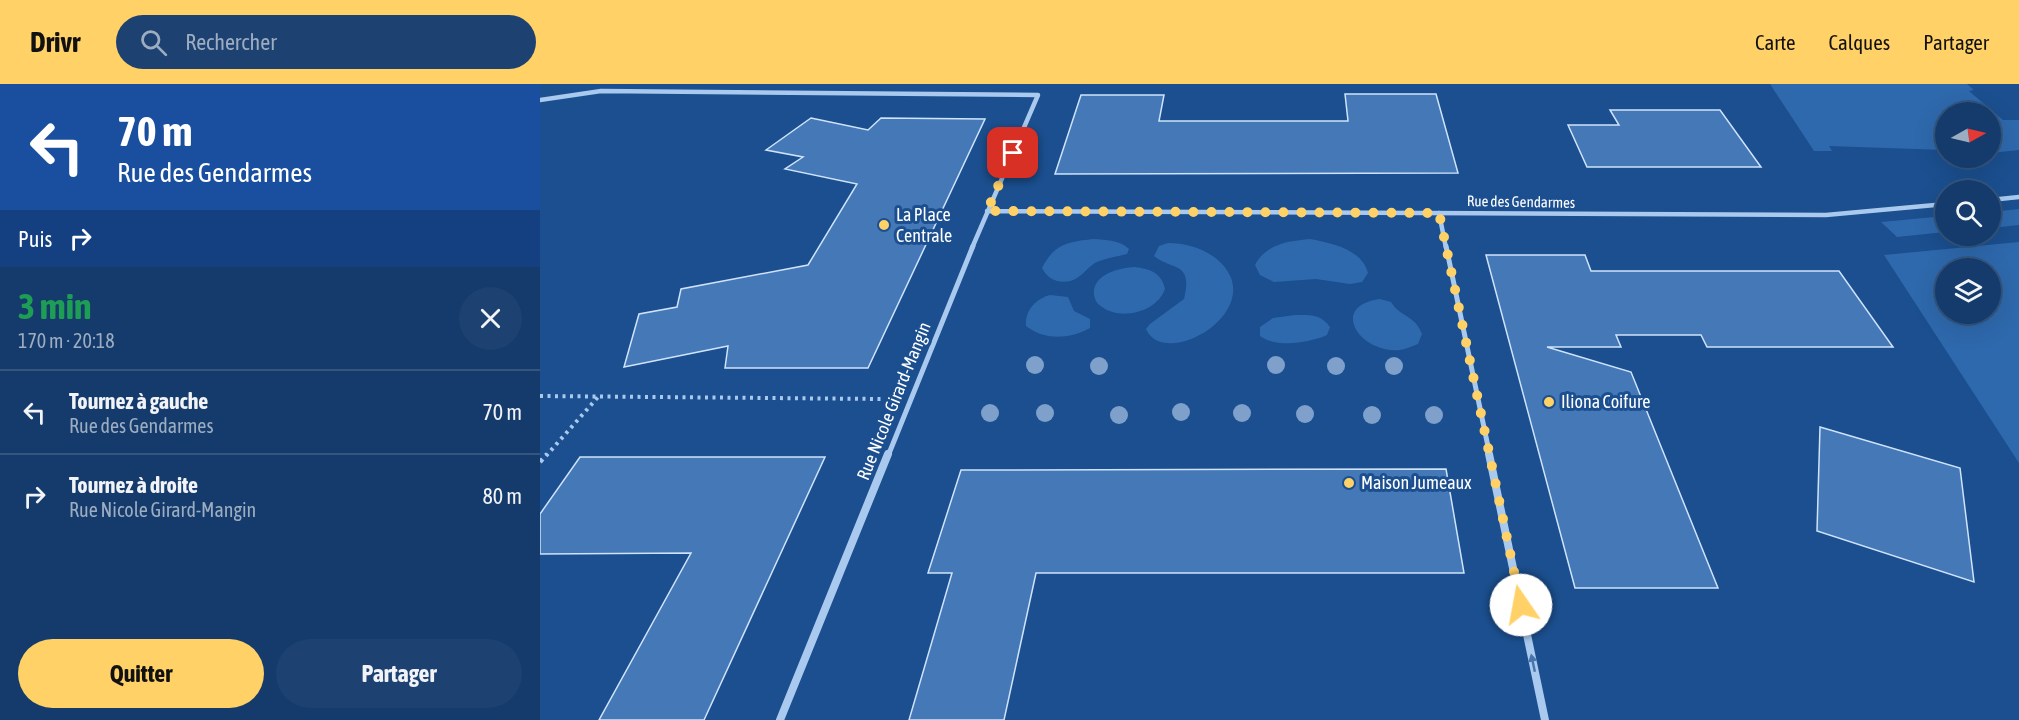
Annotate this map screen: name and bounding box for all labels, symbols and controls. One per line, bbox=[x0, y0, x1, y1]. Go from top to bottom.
search box bbox=[116, 15, 536, 69]
text: Drivr bbox=[30, 26, 80, 58]
icon: search bbox=[137, 26, 170, 59]
text: Rechercher bbox=[185, 29, 277, 55]
text: Carte bbox=[1755, 30, 1796, 54]
text: Calques bbox=[1829, 30, 1890, 54]
text: Partager bbox=[1923, 30, 1989, 54]
north arrow bbox=[1935, 102, 2001, 168]
map controls bbox=[1935, 102, 2001, 324]
text: 70 m bbox=[117, 107, 192, 155]
icon: left bbox=[18, 108, 96, 186]
pin bbox=[987, 127, 1038, 178]
icon: arrive bbox=[996, 136, 1029, 169]
text: Rue des Gendarmes bbox=[117, 157, 312, 188]
button: search bbox=[1935, 180, 2001, 246]
street label: Rue des Gendarmes bbox=[1467, 192, 1575, 211]
place label: La Place Centrale bbox=[896, 204, 952, 246]
marker: La Place Centrale bbox=[877, 218, 891, 232]
icon: right bbox=[64, 222, 97, 255]
text: Puis bbox=[18, 226, 52, 252]
button: layers bbox=[1935, 258, 2001, 324]
text: 3 min bbox=[18, 285, 92, 327]
button: close bbox=[459, 287, 522, 350]
street label: Rue Nicole Girard-Mangin bbox=[852, 319, 935, 483]
text: 170 m · 20:18 bbox=[18, 329, 115, 352]
text: Tournez à gauche bbox=[69, 388, 208, 414]
place label: Iliona Coifure bbox=[1561, 391, 1650, 412]
marker: Iliona Coifure bbox=[1542, 395, 1556, 409]
icon: left bbox=[18, 396, 51, 429]
text: 70 m bbox=[482, 399, 522, 425]
text: Rue des Gendarmes bbox=[69, 414, 213, 437]
text: Tournez à droite bbox=[69, 472, 198, 498]
place label: Maison Jumeaux bbox=[1361, 472, 1472, 493]
marker: Maison Jumeaux bbox=[1342, 476, 1356, 490]
icon: right bbox=[18, 480, 51, 513]
text: 80 m bbox=[482, 483, 522, 509]
text: Rue Nicole Girard-Mangin bbox=[69, 498, 256, 521]
position arrow bbox=[1489, 573, 1553, 637]
button: Quitter bbox=[18, 639, 264, 708]
button: Partager bbox=[276, 639, 522, 708]
one-way arrow bbox=[1528, 653, 1538, 672]

